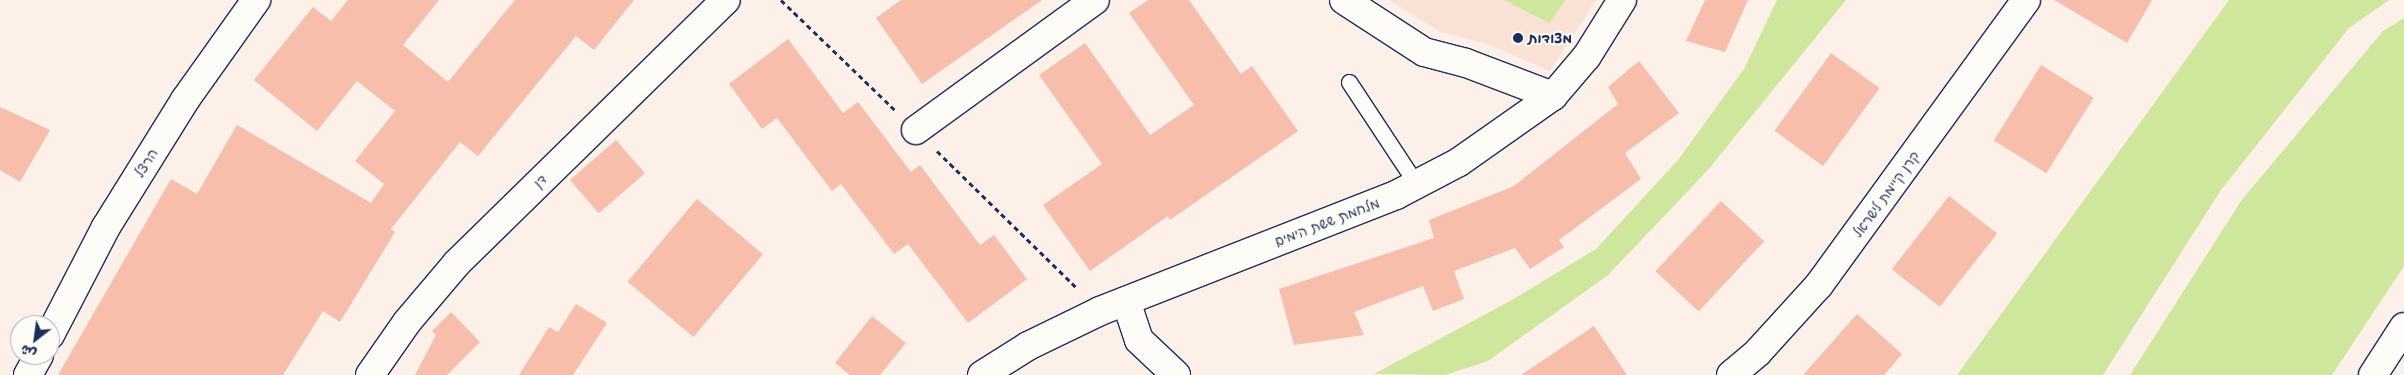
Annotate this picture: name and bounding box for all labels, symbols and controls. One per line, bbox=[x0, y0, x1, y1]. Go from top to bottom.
place label: מצודות bbox=[1528, 30, 1572, 46]
marker: מצודות bbox=[1512, 32, 1524, 44]
street label: הרצל bbox=[131, 145, 161, 181]
street label: קרן קיימת לישראל bbox=[1849, 148, 1923, 240]
street label: דן bbox=[530, 171, 550, 191]
street label: מלחמת ששת הימים bbox=[1272, 194, 1382, 250]
north arrow bbox=[10, 315, 60, 365]
text: ش bbox=[16, 340, 40, 366]

